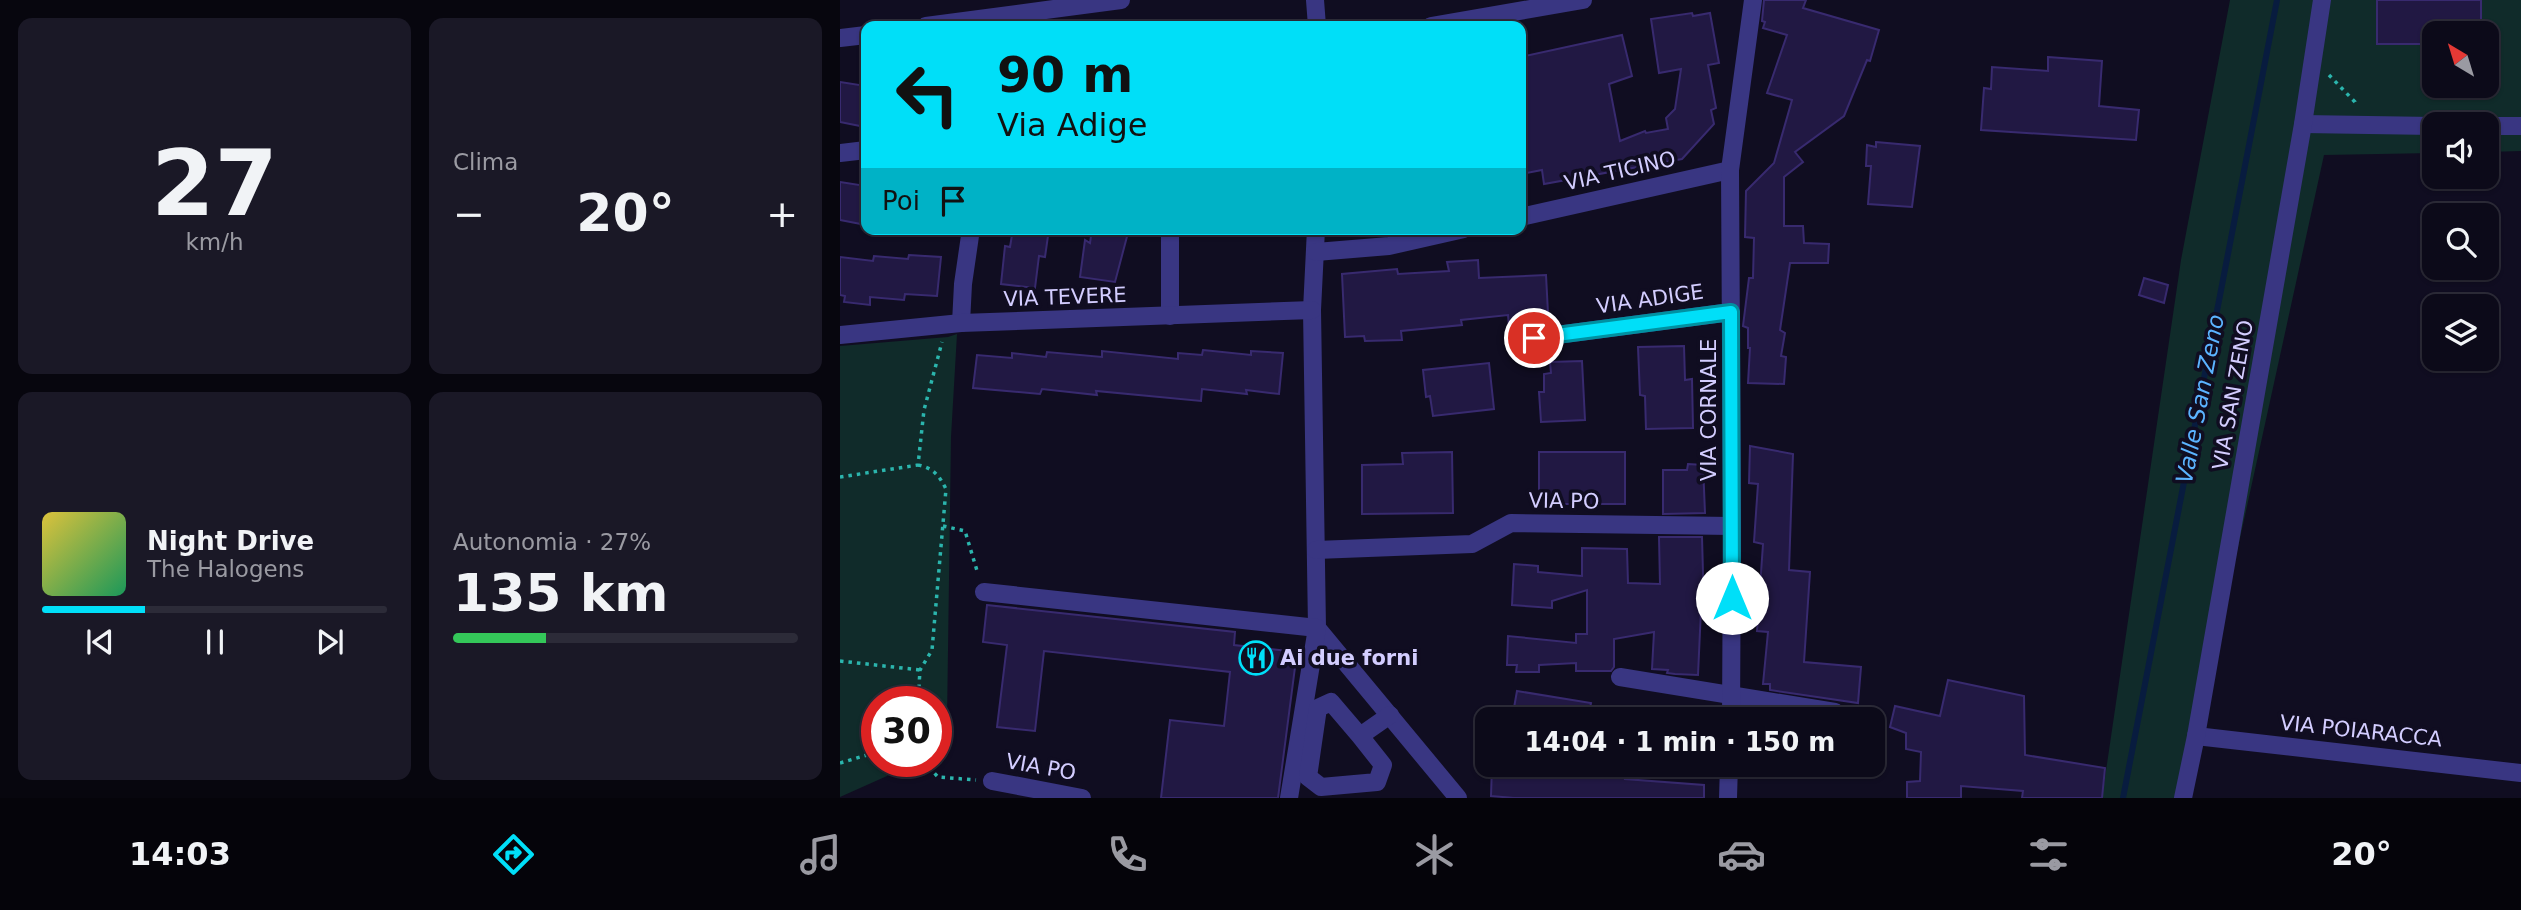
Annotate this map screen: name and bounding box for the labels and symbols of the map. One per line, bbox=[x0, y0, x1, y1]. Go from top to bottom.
north arrow bbox=[2422, 21, 2499, 98]
street label: VIA TICINO bbox=[1562, 147, 1678, 195]
street label: VIA ADIGE bbox=[1595, 280, 1705, 318]
street label: VIA TEVERE bbox=[1003, 283, 1127, 311]
pin bbox=[1504, 308, 1564, 368]
water label: Valle San Zeno bbox=[2171, 312, 2229, 486]
street label: VIA SAN ZENO bbox=[2208, 318, 2258, 472]
street label: VIA CORNALE bbox=[1697, 339, 1721, 481]
street label: VIA PO bbox=[1528, 488, 1600, 514]
position arrow bbox=[1695, 561, 1769, 635]
restaurant icon: Ai due forni bbox=[1237, 639, 1275, 677]
place label: Ai due forni bbox=[1280, 646, 1418, 670]
speed limit sign: 30 bbox=[861, 686, 952, 777]
street label: VIA POIARACCA bbox=[2279, 711, 2444, 752]
street label: VIA PO bbox=[1004, 749, 1078, 785]

